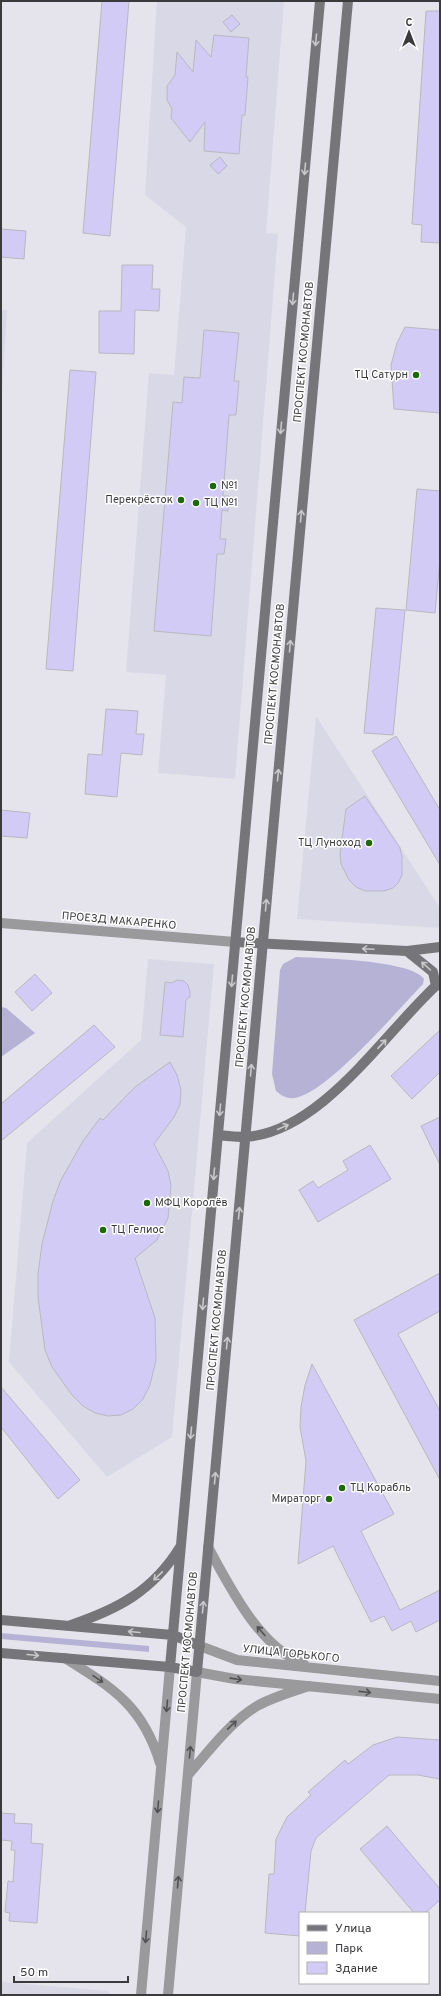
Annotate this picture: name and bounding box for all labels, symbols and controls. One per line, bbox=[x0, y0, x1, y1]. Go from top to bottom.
north arrow bbox=[389, 12, 429, 52]
text: С bbox=[405, 16, 413, 30]
one-way arrow bbox=[313, 33, 320, 46]
one-way arrow bbox=[301, 162, 308, 175]
street label: ПРОСПЕКТ КОСМОНАВТОВ bbox=[291, 281, 317, 423]
one-way arrow bbox=[289, 292, 297, 305]
place label: ТЦ Сатурн bbox=[354, 368, 408, 382]
marker: ТЦ Сатурн bbox=[411, 370, 421, 380]
one-way arrow bbox=[278, 421, 285, 434]
place label: №1 bbox=[221, 479, 238, 493]
marker: №1 bbox=[208, 481, 218, 491]
place label: Перекрёсток bbox=[105, 493, 173, 507]
marker: Перекрёсток bbox=[176, 495, 186, 505]
place label: ТЦ №1 bbox=[204, 496, 238, 510]
marker: ТЦ №1 bbox=[191, 498, 201, 508]
one-way arrow bbox=[298, 510, 305, 523]
street label: ПРОСПЕКТ КОСМОНАВТОВ bbox=[262, 603, 288, 745]
one-way arrow bbox=[286, 640, 293, 653]
one-way arrow bbox=[274, 769, 282, 782]
place label: ТЦ Луноход bbox=[298, 836, 361, 850]
marker: ТЦ Луноход bbox=[364, 838, 374, 848]
one-way arrow bbox=[263, 899, 270, 912]
street label: ПРОЕЗД МАКАРЕНКО bbox=[61, 909, 177, 933]
street label: ПРОСПЕКТ КОСМОНАВТОВ bbox=[233, 926, 259, 1068]
one-way arrow bbox=[362, 946, 375, 953]
one-way arrow bbox=[421, 962, 431, 971]
one-way arrow bbox=[228, 974, 235, 987]
one-way arrow bbox=[378, 1039, 387, 1050]
one-way arrow bbox=[248, 1064, 255, 1077]
one-way arrow bbox=[216, 1103, 224, 1116]
one-way arrow bbox=[277, 1123, 289, 1130]
one-way arrow bbox=[211, 1167, 218, 1180]
place label: МФЦ Королёв bbox=[155, 1196, 228, 1210]
marker: МФЦ Королёв bbox=[142, 1198, 152, 1208]
one-way arrow bbox=[235, 1207, 242, 1220]
place label: ТЦ Гелиос bbox=[111, 1223, 164, 1237]
marker: ТЦ Гелиос bbox=[98, 1225, 108, 1235]
street label: ПРОСПЕКТ КОСМОНАВТОВ bbox=[204, 1249, 230, 1391]
one-way arrow bbox=[199, 1297, 206, 1310]
one-way arrow bbox=[223, 1337, 230, 1350]
one-way arrow bbox=[187, 1426, 195, 1439]
one-way arrow bbox=[211, 1472, 218, 1485]
place label: ТЦ Корабль bbox=[350, 1481, 411, 1495]
marker: ТЦ Корабль bbox=[337, 1483, 347, 1493]
place label: Мираторг bbox=[271, 1492, 321, 1506]
marker: Мираторг bbox=[324, 1494, 334, 1504]
one-way arrow bbox=[153, 1571, 163, 1581]
street label: ПРОСПЕКТ КОСМОНАВТОВ bbox=[175, 1571, 201, 1713]
one-way arrow bbox=[200, 1601, 207, 1614]
one-way arrow bbox=[257, 1626, 266, 1636]
one-way arrow bbox=[128, 1628, 141, 1636]
street label: УЛИЦА ГОРЬКОГО bbox=[242, 1642, 340, 1666]
one-way arrow bbox=[26, 1652, 39, 1659]
one-way arrow bbox=[92, 1675, 103, 1683]
one-way arrow bbox=[229, 1675, 242, 1682]
one-way arrow bbox=[358, 1688, 371, 1696]
one-way arrow bbox=[163, 1699, 170, 1712]
one-way arrow bbox=[227, 1720, 237, 1730]
one-way arrow bbox=[186, 1746, 194, 1759]
one-way arrow bbox=[154, 1800, 161, 1813]
one-way arrow bbox=[175, 1876, 182, 1889]
legend bbox=[299, 1912, 429, 1984]
text: Улица bbox=[335, 1921, 371, 1937]
one-way arrow bbox=[142, 1930, 150, 1943]
text: Парк bbox=[335, 1941, 363, 1957]
scale bar bbox=[14, 1958, 128, 1984]
text: Здание bbox=[335, 1961, 378, 1977]
text: 50 m bbox=[20, 1965, 48, 1981]

